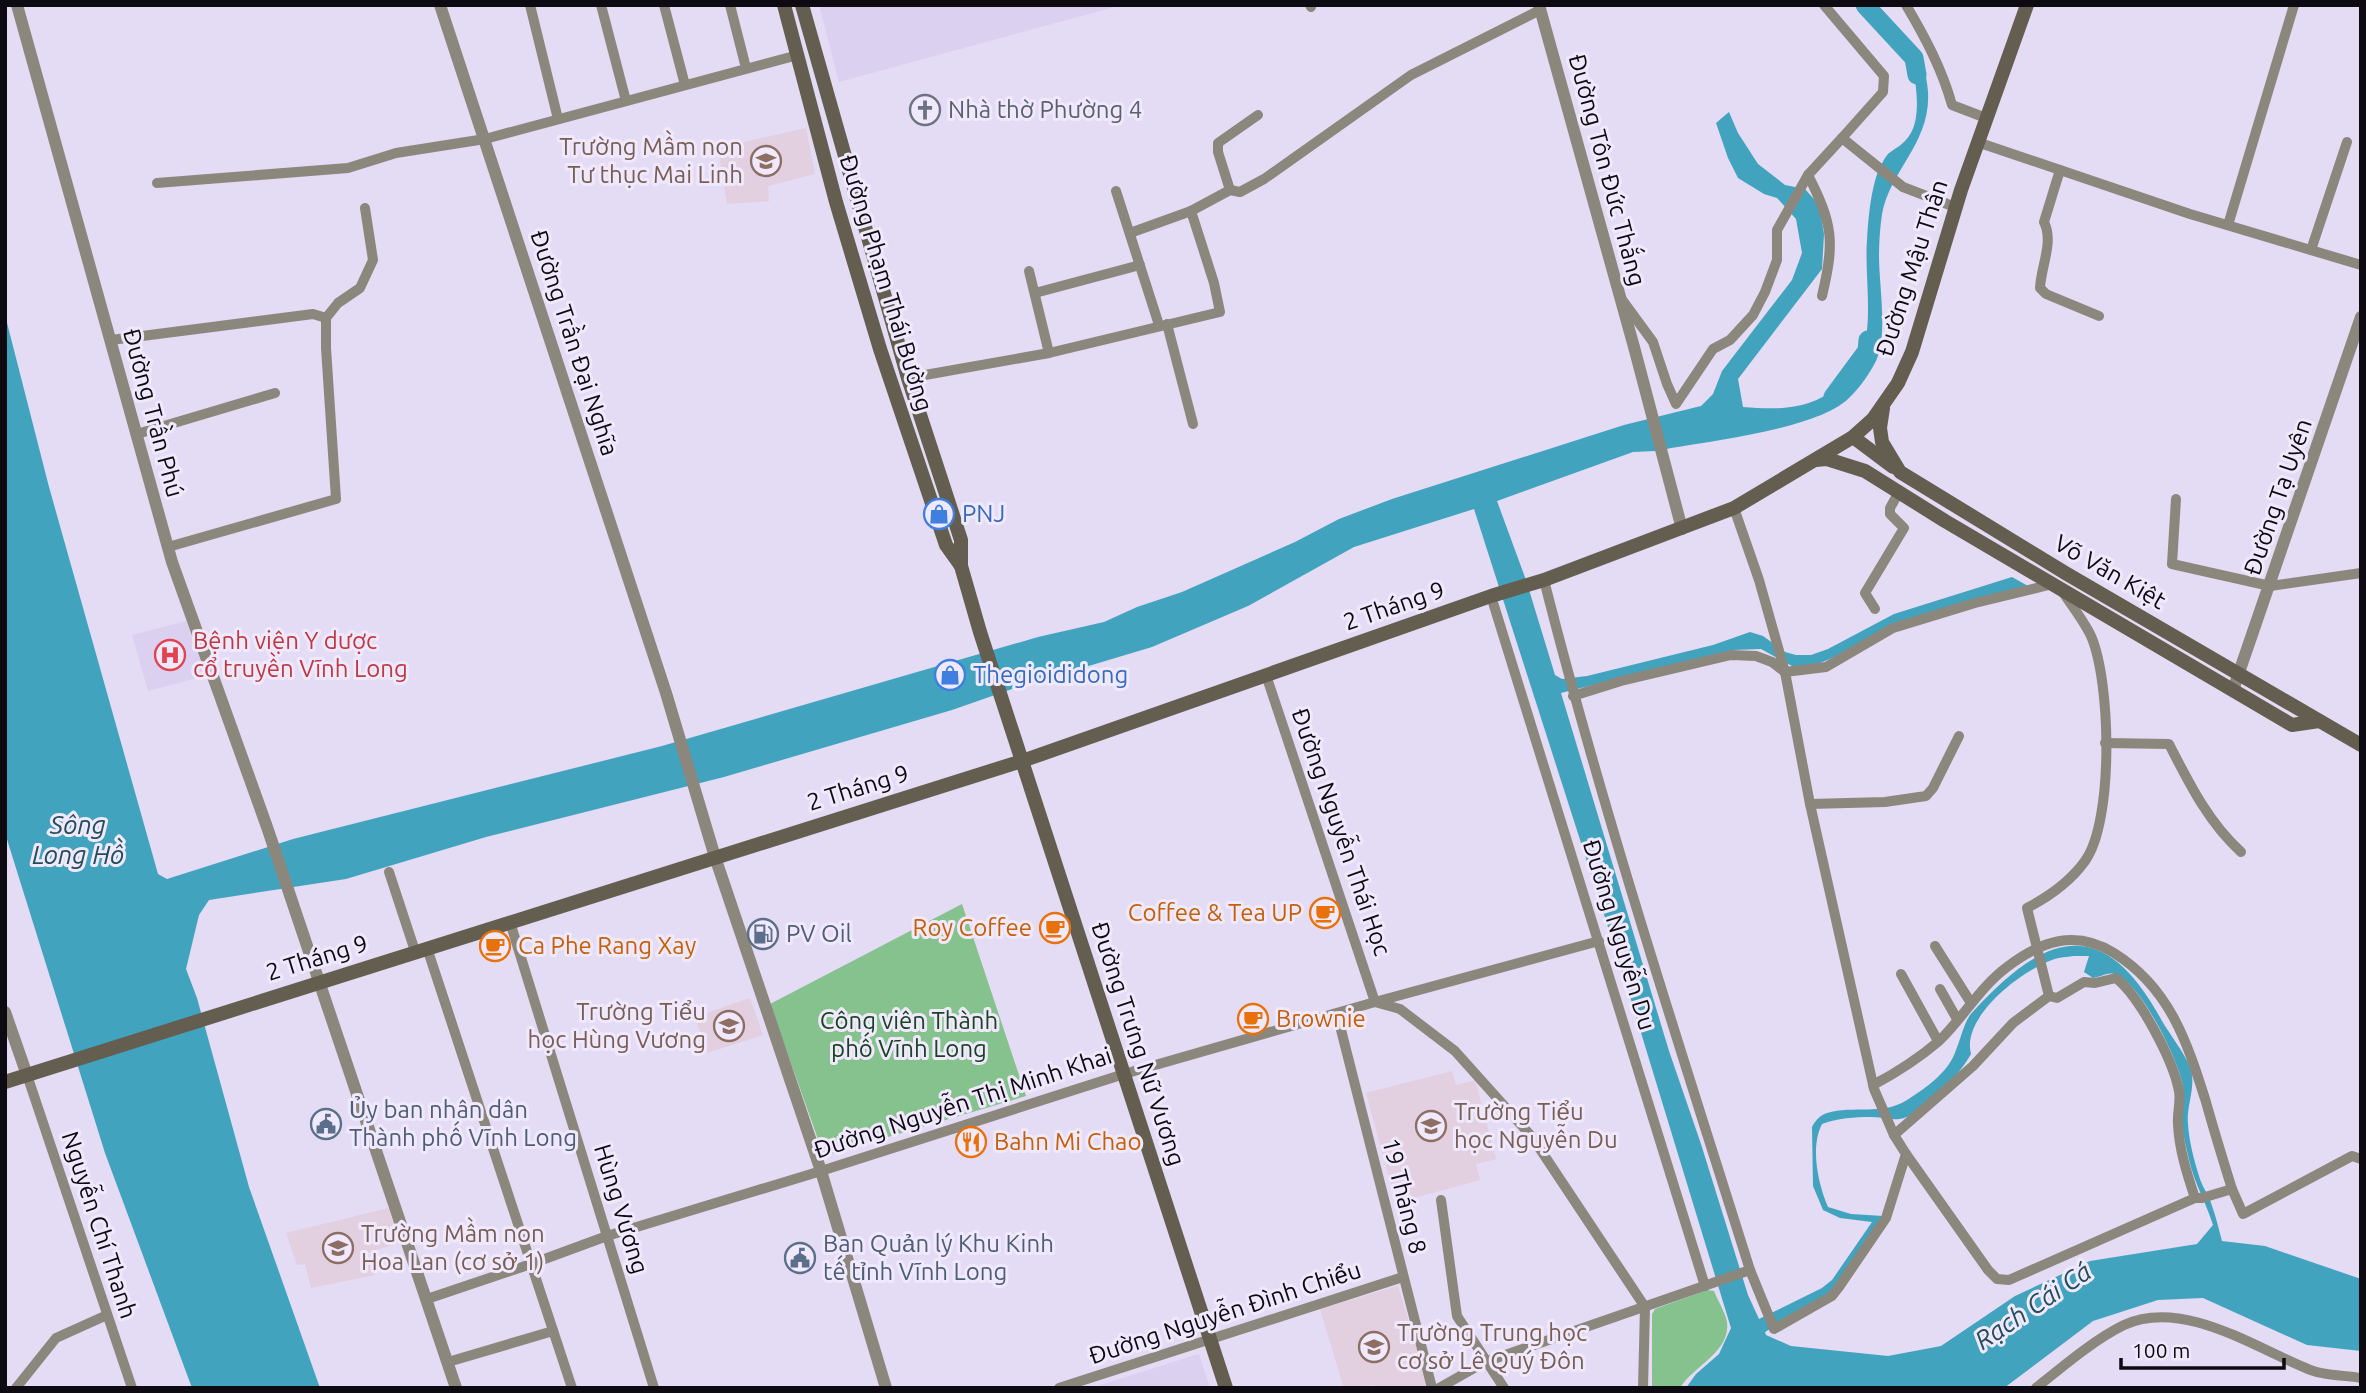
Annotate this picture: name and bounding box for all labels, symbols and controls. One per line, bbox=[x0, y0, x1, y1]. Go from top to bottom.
street label: Đường Tôn Đức Thắng bbox=[1564, 50, 1655, 289]
church icon: Nhà thờ Phường 4 bbox=[908, 93, 942, 127]
place label: Nhà thờ Phường 4 bbox=[948, 96, 1142, 123]
place label: Trường Mầm non Tư thục Mai Linh bbox=[559, 129, 743, 188]
school or university icon: Trường Mầm non Tư thục Mai Linh bbox=[749, 144, 783, 178]
street label: Đường Phạm Thái Bường bbox=[835, 151, 938, 414]
street label: Đường Mậu Thân bbox=[1870, 176, 1953, 360]
street label: Đường Trần Đại Nghĩa bbox=[525, 226, 627, 459]
street label: Đường Trần Phú bbox=[118, 325, 193, 500]
street label: Đường Tạ Uyên bbox=[2238, 415, 2317, 579]
shop icon: PNJ bbox=[922, 497, 956, 531]
place label: PNJ bbox=[962, 500, 1005, 527]
street label: Võ Văn Kiệt bbox=[2050, 529, 2171, 615]
street label: 2 Tháng 9 bbox=[1340, 576, 1448, 635]
place label: Bệnh viện Y dược cổ truyền Vĩnh Long bbox=[193, 627, 408, 682]
hospital icon: Bệnh viện Y dược cổ truyền Vĩnh Long bbox=[153, 638, 187, 672]
shop icon: Thegioididong bbox=[933, 658, 967, 692]
place label: Thegioididong bbox=[973, 661, 1128, 688]
street label: Đường Nguyễn Thái Học bbox=[1286, 704, 1399, 959]
street label: 2 Tháng 9 bbox=[804, 759, 912, 816]
water label: Sông Long Hồ bbox=[32, 810, 124, 869]
street label: Đường Nguyễn Du bbox=[1578, 835, 1664, 1033]
cafe icon: Coffee & Tea UP bbox=[1308, 896, 1342, 930]
place label: Coffee & Tea UP bbox=[1128, 899, 1302, 926]
cafe icon: Roy Coffee bbox=[1038, 911, 1072, 945]
place label: Roy Coffee bbox=[913, 914, 1032, 941]
fuel station icon: PV Oil bbox=[746, 917, 780, 951]
street label: Đường Trưng Nữ Vương bbox=[1086, 919, 1191, 1169]
place label: PV Oil bbox=[786, 920, 852, 947]
street label: 2 Tháng 9 bbox=[263, 929, 371, 986]
cafe icon: Ca Phe Rang Xay bbox=[478, 929, 512, 963]
place label: Ca Phe Rang Xay bbox=[518, 932, 697, 959]
place label: Trường Tiểu học Hùng Vương bbox=[527, 998, 706, 1053]
cafe icon: Brownie bbox=[1236, 1002, 1270, 1036]
place label: Brownie bbox=[1276, 1005, 1366, 1032]
park label: Công viên Thành phố Vĩnh Long bbox=[820, 1007, 998, 1062]
school or university icon: Trường Tiểu học Hùng Vương bbox=[712, 1009, 746, 1043]
street label: Đường Nguyễn Thị Minh Khai bbox=[810, 1039, 1115, 1164]
place label: Ủy ban nhân dân Thành phố Vĩnh Long bbox=[349, 1095, 577, 1151]
place label: Trường Tiểu học Nguyễn Du bbox=[1454, 1098, 1618, 1153]
public building icon: Ủy ban nhân dân Thành phố Vĩnh Long bbox=[309, 1107, 343, 1141]
school or university icon: Trường Tiểu học Nguyễn Du bbox=[1414, 1109, 1448, 1143]
restaurant icon: Bahn Mi Chao bbox=[954, 1125, 988, 1159]
street label: Nguyễn Chí Thanh bbox=[56, 1127, 145, 1322]
place label: Bahn Mi Chao bbox=[994, 1128, 1141, 1155]
street label: 19 Tháng 8 bbox=[1377, 1135, 1432, 1257]
street label: Hùng Vương bbox=[589, 1141, 654, 1277]
place label: Trường Mầm non Hoa Lan (cơ sở 1) bbox=[361, 1216, 545, 1275]
place label: Ban Quản lý Khu Kinh tế tỉnh Vĩnh Long bbox=[823, 1230, 1054, 1285]
school or university icon: Trường Mầm non Hoa Lan (cơ sở 1) bbox=[321, 1231, 355, 1265]
public building icon: Ban Quản lý Khu Kinh tế tỉnh Vĩnh Long bbox=[783, 1241, 817, 1275]
street label: Đường Nguyễn Đình Chiểu bbox=[1085, 1253, 1364, 1369]
water label: Rạch Cái Cá bbox=[1969, 1256, 2096, 1355]
place label: Trường Trung học cơ sở Lê Quý Đôn bbox=[1397, 1319, 1587, 1374]
scale bar bbox=[2121, 1326, 2284, 1370]
school or university icon: Trường Trung học cơ sở Lê Quý Đôn bbox=[1357, 1330, 1391, 1364]
text: 100 m bbox=[2132, 1338, 2190, 1362]

